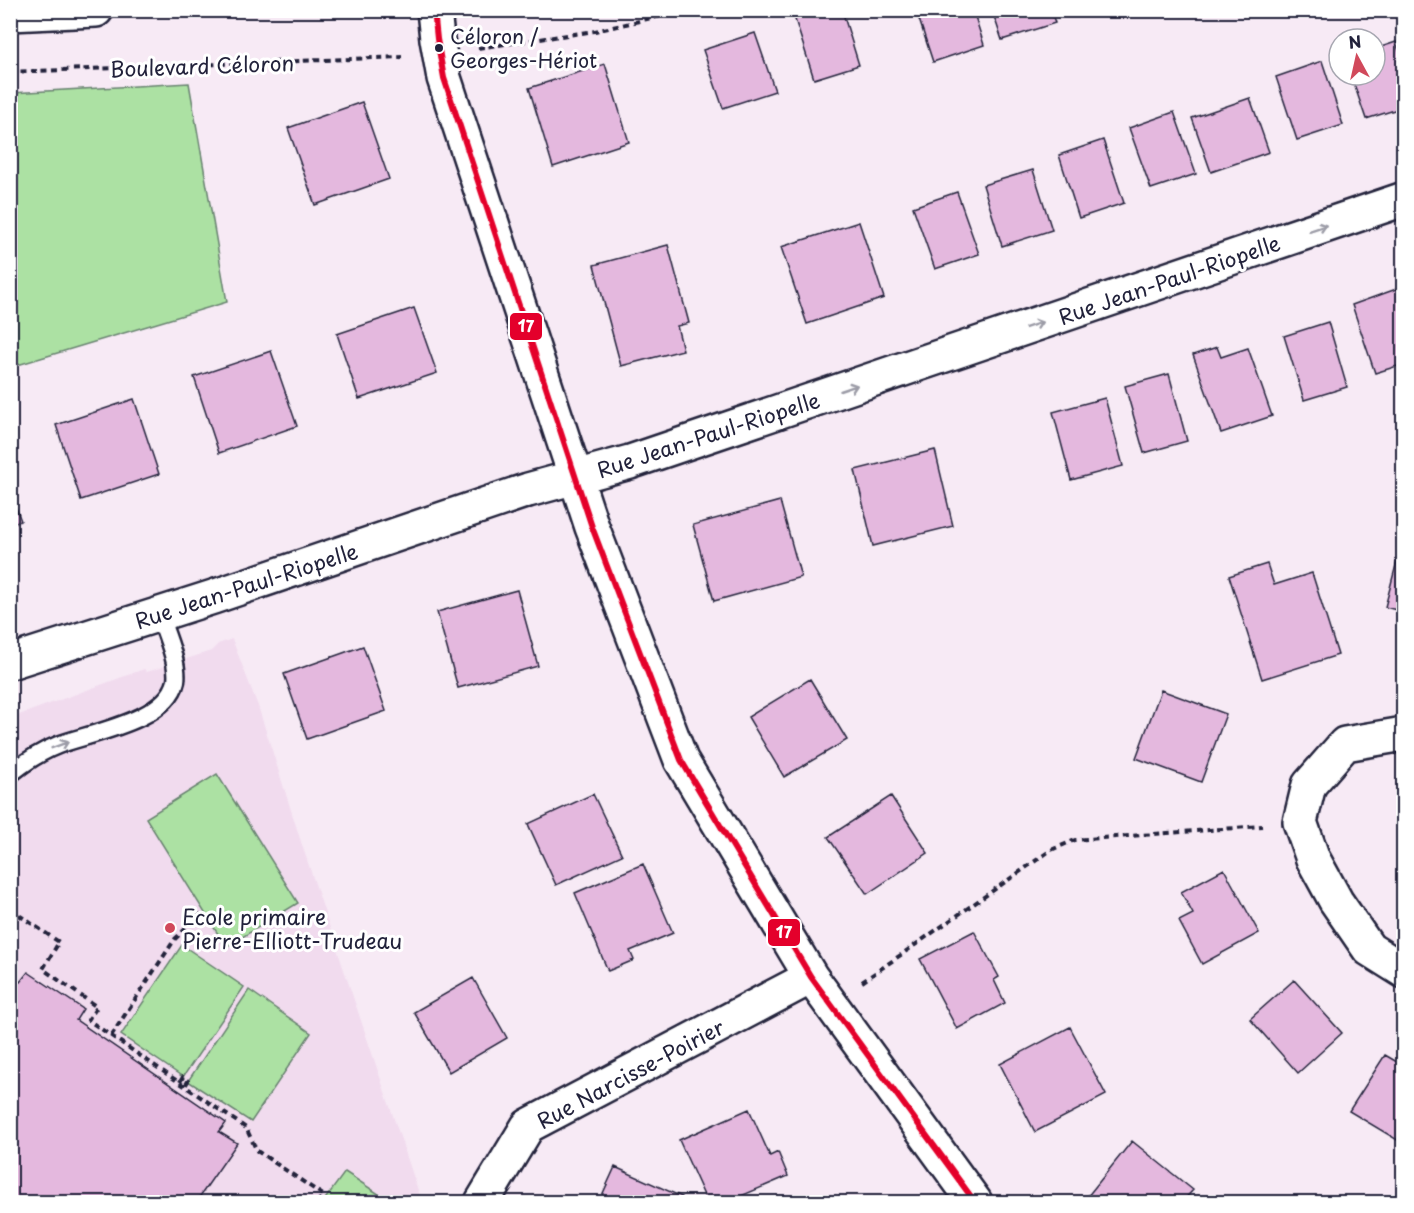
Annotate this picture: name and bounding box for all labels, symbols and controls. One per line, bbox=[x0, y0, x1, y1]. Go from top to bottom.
place label: Céloron / Georges-Hériot bbox=[450, 21, 597, 75]
north arrow bbox=[1327, 27, 1387, 87]
text: N bbox=[1347, 28, 1363, 54]
marker: Céloron / Georges-Hériot bbox=[433, 42, 445, 54]
street label: Boulevard Céloron bbox=[109, 46, 295, 84]
one-way arrow bbox=[1308, 222, 1327, 233]
street label: Rue Jean-Paul-Riopelle bbox=[1054, 226, 1284, 332]
line badge: 17 bbox=[509, 312, 543, 341]
text: 17 bbox=[518, 313, 535, 337]
one-way arrow bbox=[1024, 318, 1043, 329]
one-way arrow bbox=[839, 381, 858, 392]
street label: Rue Jean-Paul-Riopelle bbox=[592, 383, 824, 485]
street label: Rue Jean-Paul-Riopelle bbox=[130, 534, 362, 636]
one-way arrow bbox=[51, 739, 69, 750]
place label: Ecole primaire Pierre-Elliott-Trudeau bbox=[182, 900, 402, 956]
line badge: 17 bbox=[767, 918, 801, 947]
text: 17 bbox=[776, 919, 793, 943]
marker: Ecole primaire Pierre-Elliott-Trudeau bbox=[163, 921, 177, 935]
street label: Rue Narcisse-Poirier bbox=[531, 1010, 730, 1136]

